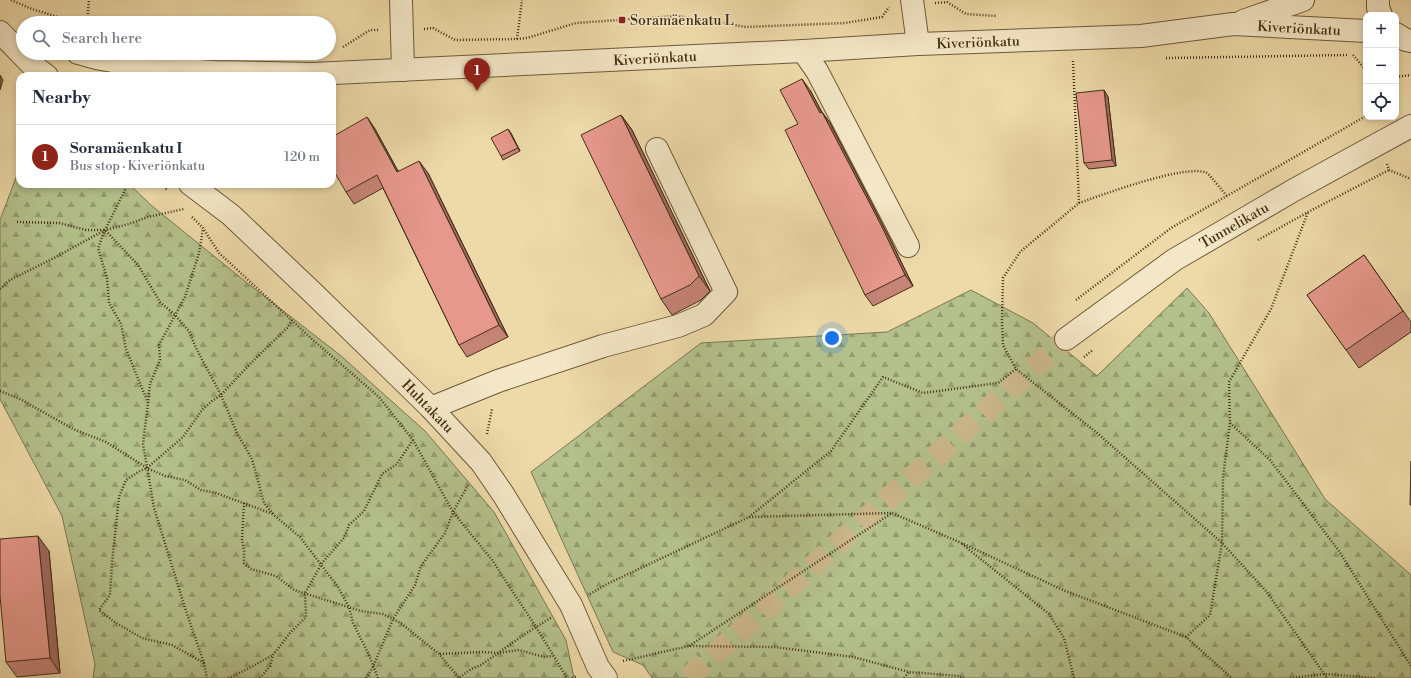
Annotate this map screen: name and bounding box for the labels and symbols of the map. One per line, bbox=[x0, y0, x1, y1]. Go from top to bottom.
place label: Soramäenkatu L bbox=[630, 12, 734, 30]
marker: Soramäenkatu L bbox=[617, 15, 627, 25]
street label: Kiveriönkatu bbox=[1257, 18, 1341, 40]
street label: Kiveriönkatu bbox=[936, 33, 1020, 53]
street label: Kiveriönkatu bbox=[613, 48, 697, 70]
pin: 1 bbox=[464, 58, 490, 91]
street label: Tunnelikatu bbox=[1197, 199, 1272, 253]
your location bbox=[822, 328, 842, 348]
street label: Huhtakatu bbox=[397, 376, 457, 437]

